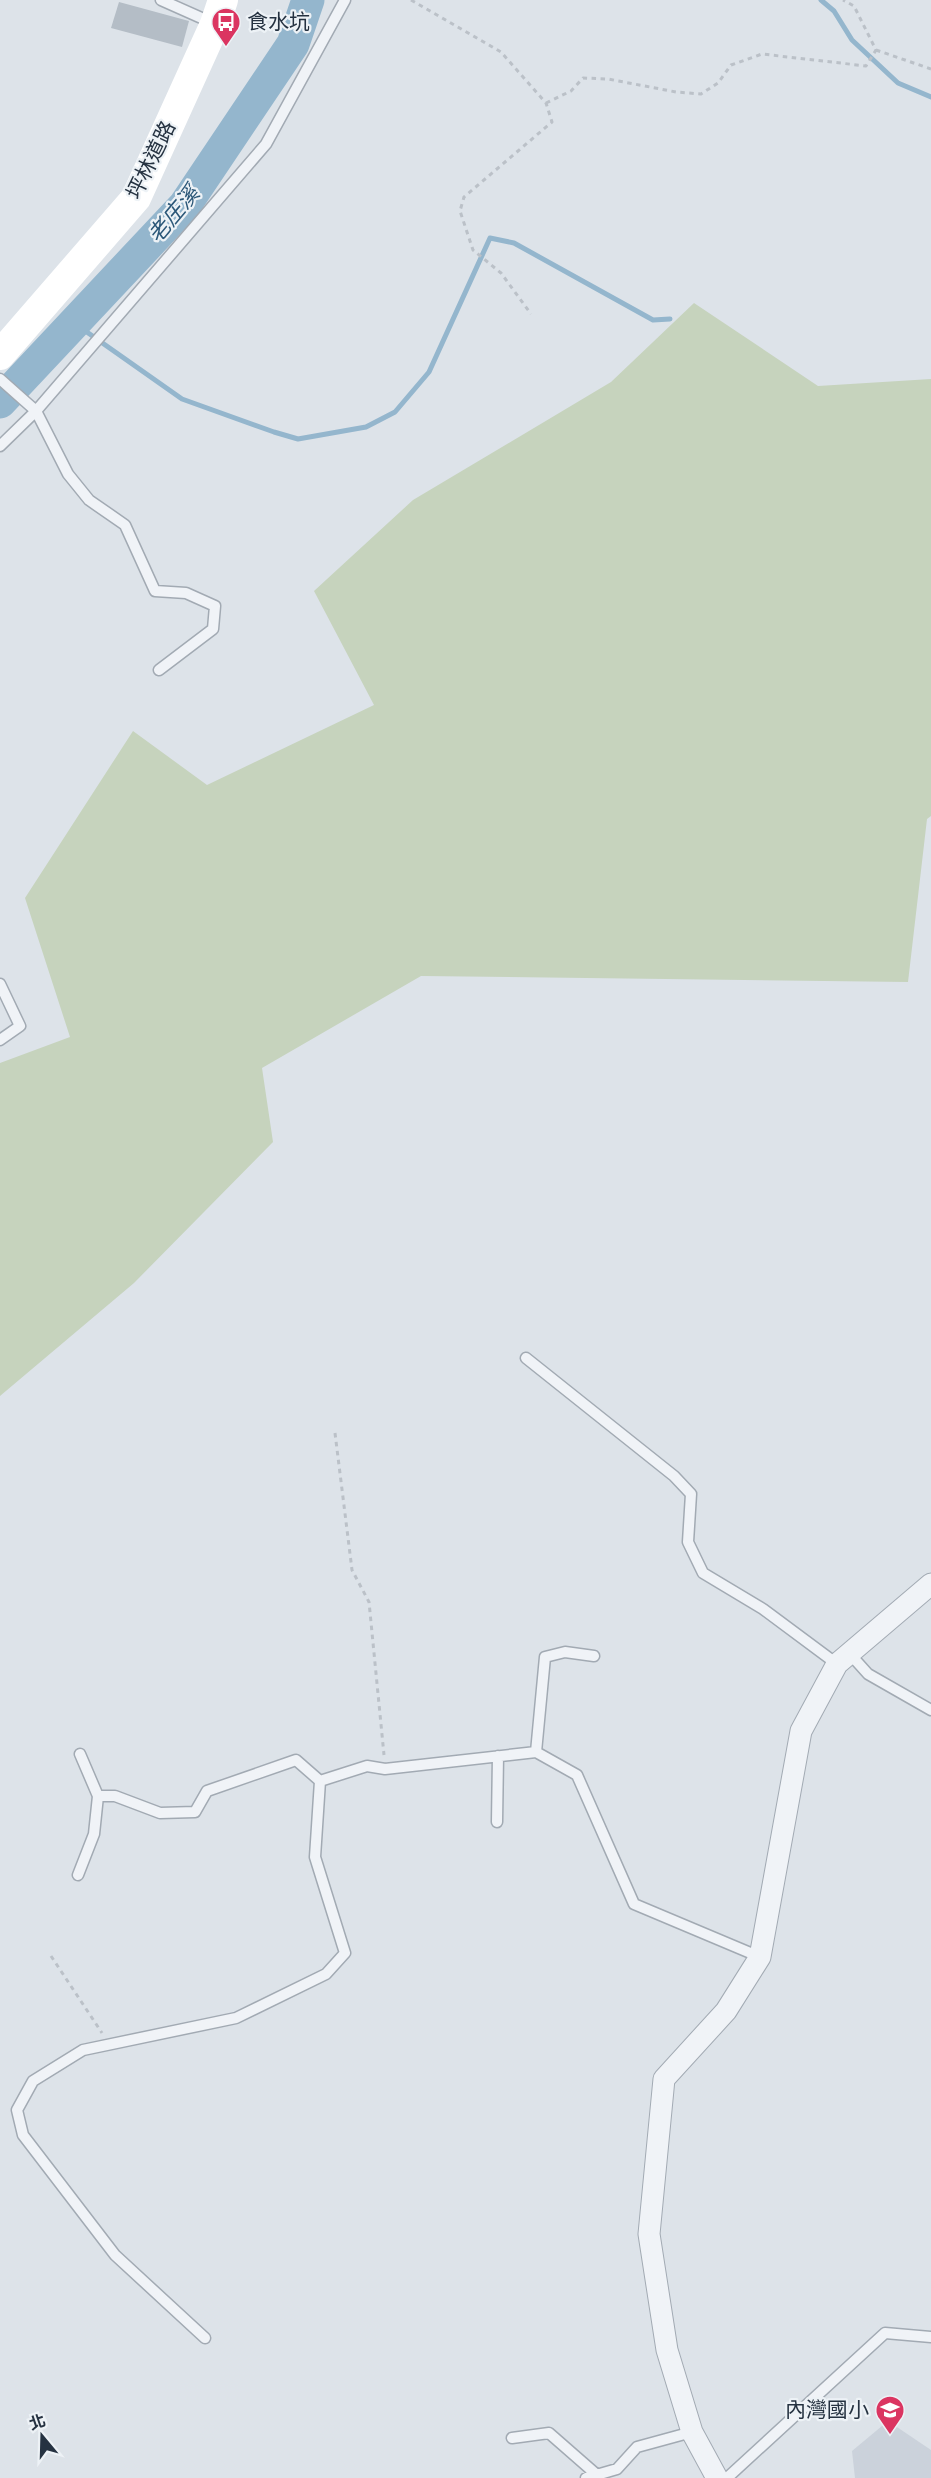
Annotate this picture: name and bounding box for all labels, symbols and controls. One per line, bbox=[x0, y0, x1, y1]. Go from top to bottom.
bus stop icon: 食水坑 bbox=[210, 6, 242, 48]
place label: 食水坑 bbox=[247, 9, 310, 34]
street label: 坪林道路 bbox=[121, 117, 180, 203]
water label: 老庄溪 bbox=[142, 178, 207, 248]
school or university icon: 內灣國小 bbox=[874, 2394, 906, 2436]
place label: 內灣國小 bbox=[785, 2397, 869, 2422]
north arrow bbox=[12, 2406, 72, 2466]
text: 北 bbox=[27, 2411, 48, 2434]

